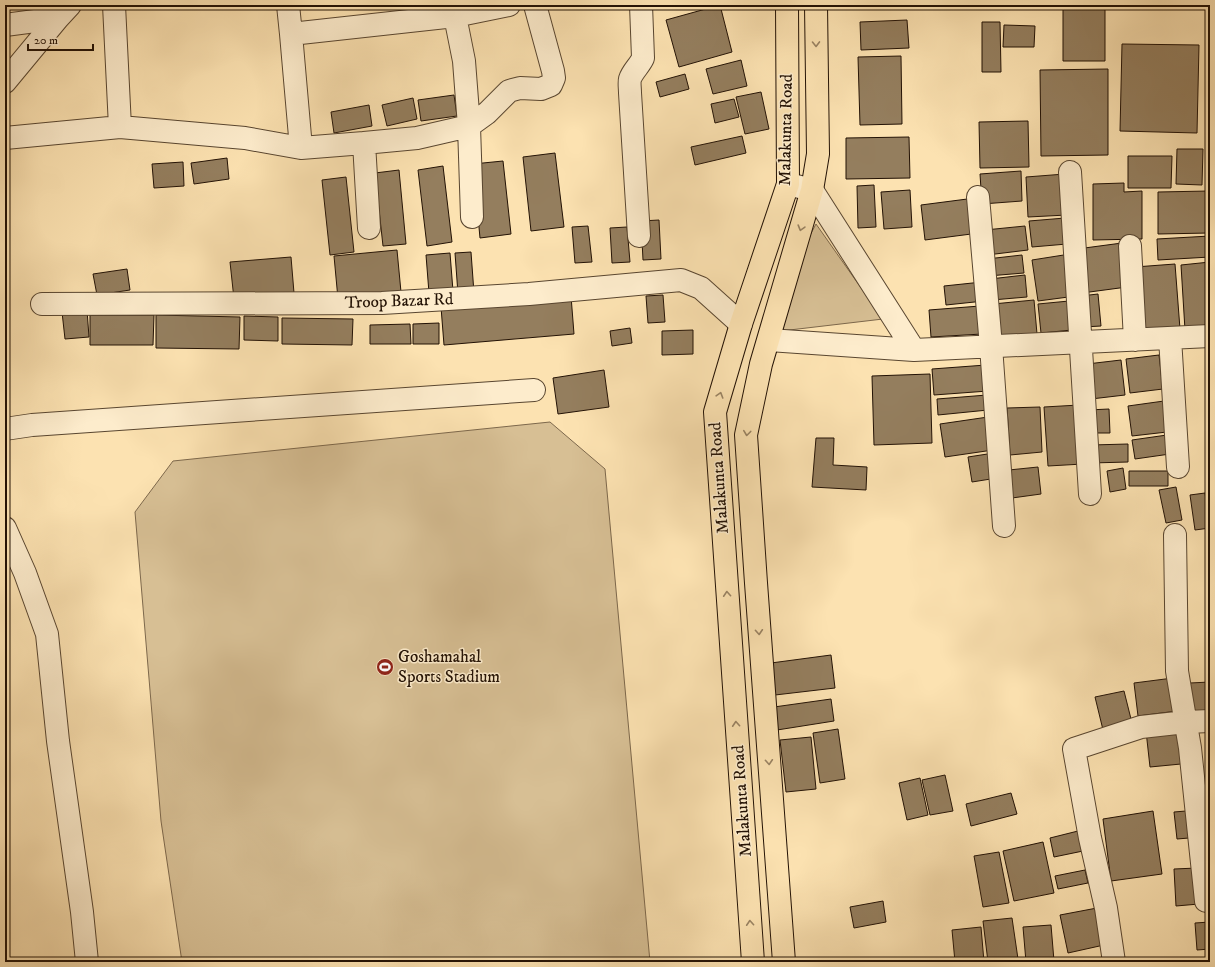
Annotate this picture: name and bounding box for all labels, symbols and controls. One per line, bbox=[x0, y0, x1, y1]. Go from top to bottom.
scale bar bbox=[28, 26, 93, 52]
text: 20 m bbox=[34, 33, 58, 48]
one-way arrow bbox=[812, 41, 820, 47]
street label: Malakunta Road bbox=[774, 73, 798, 186]
one-way arrow bbox=[797, 224, 806, 231]
street label: Troop Bazar Rd bbox=[344, 288, 454, 314]
one-way arrow bbox=[715, 392, 724, 399]
street label: Malakunta Road bbox=[704, 421, 734, 535]
one-way arrow bbox=[743, 430, 752, 436]
one-way arrow bbox=[723, 591, 732, 597]
one-way arrow bbox=[755, 629, 764, 635]
place label: Goshamahal Sports Stadium bbox=[398, 646, 500, 688]
sports icon: Goshamahal Sports Stadium bbox=[375, 657, 395, 677]
one-way arrow bbox=[732, 721, 741, 727]
street label: Malakunta Road bbox=[727, 744, 757, 858]
one-way arrow bbox=[765, 759, 774, 765]
one-way arrow bbox=[745, 920, 754, 926]

